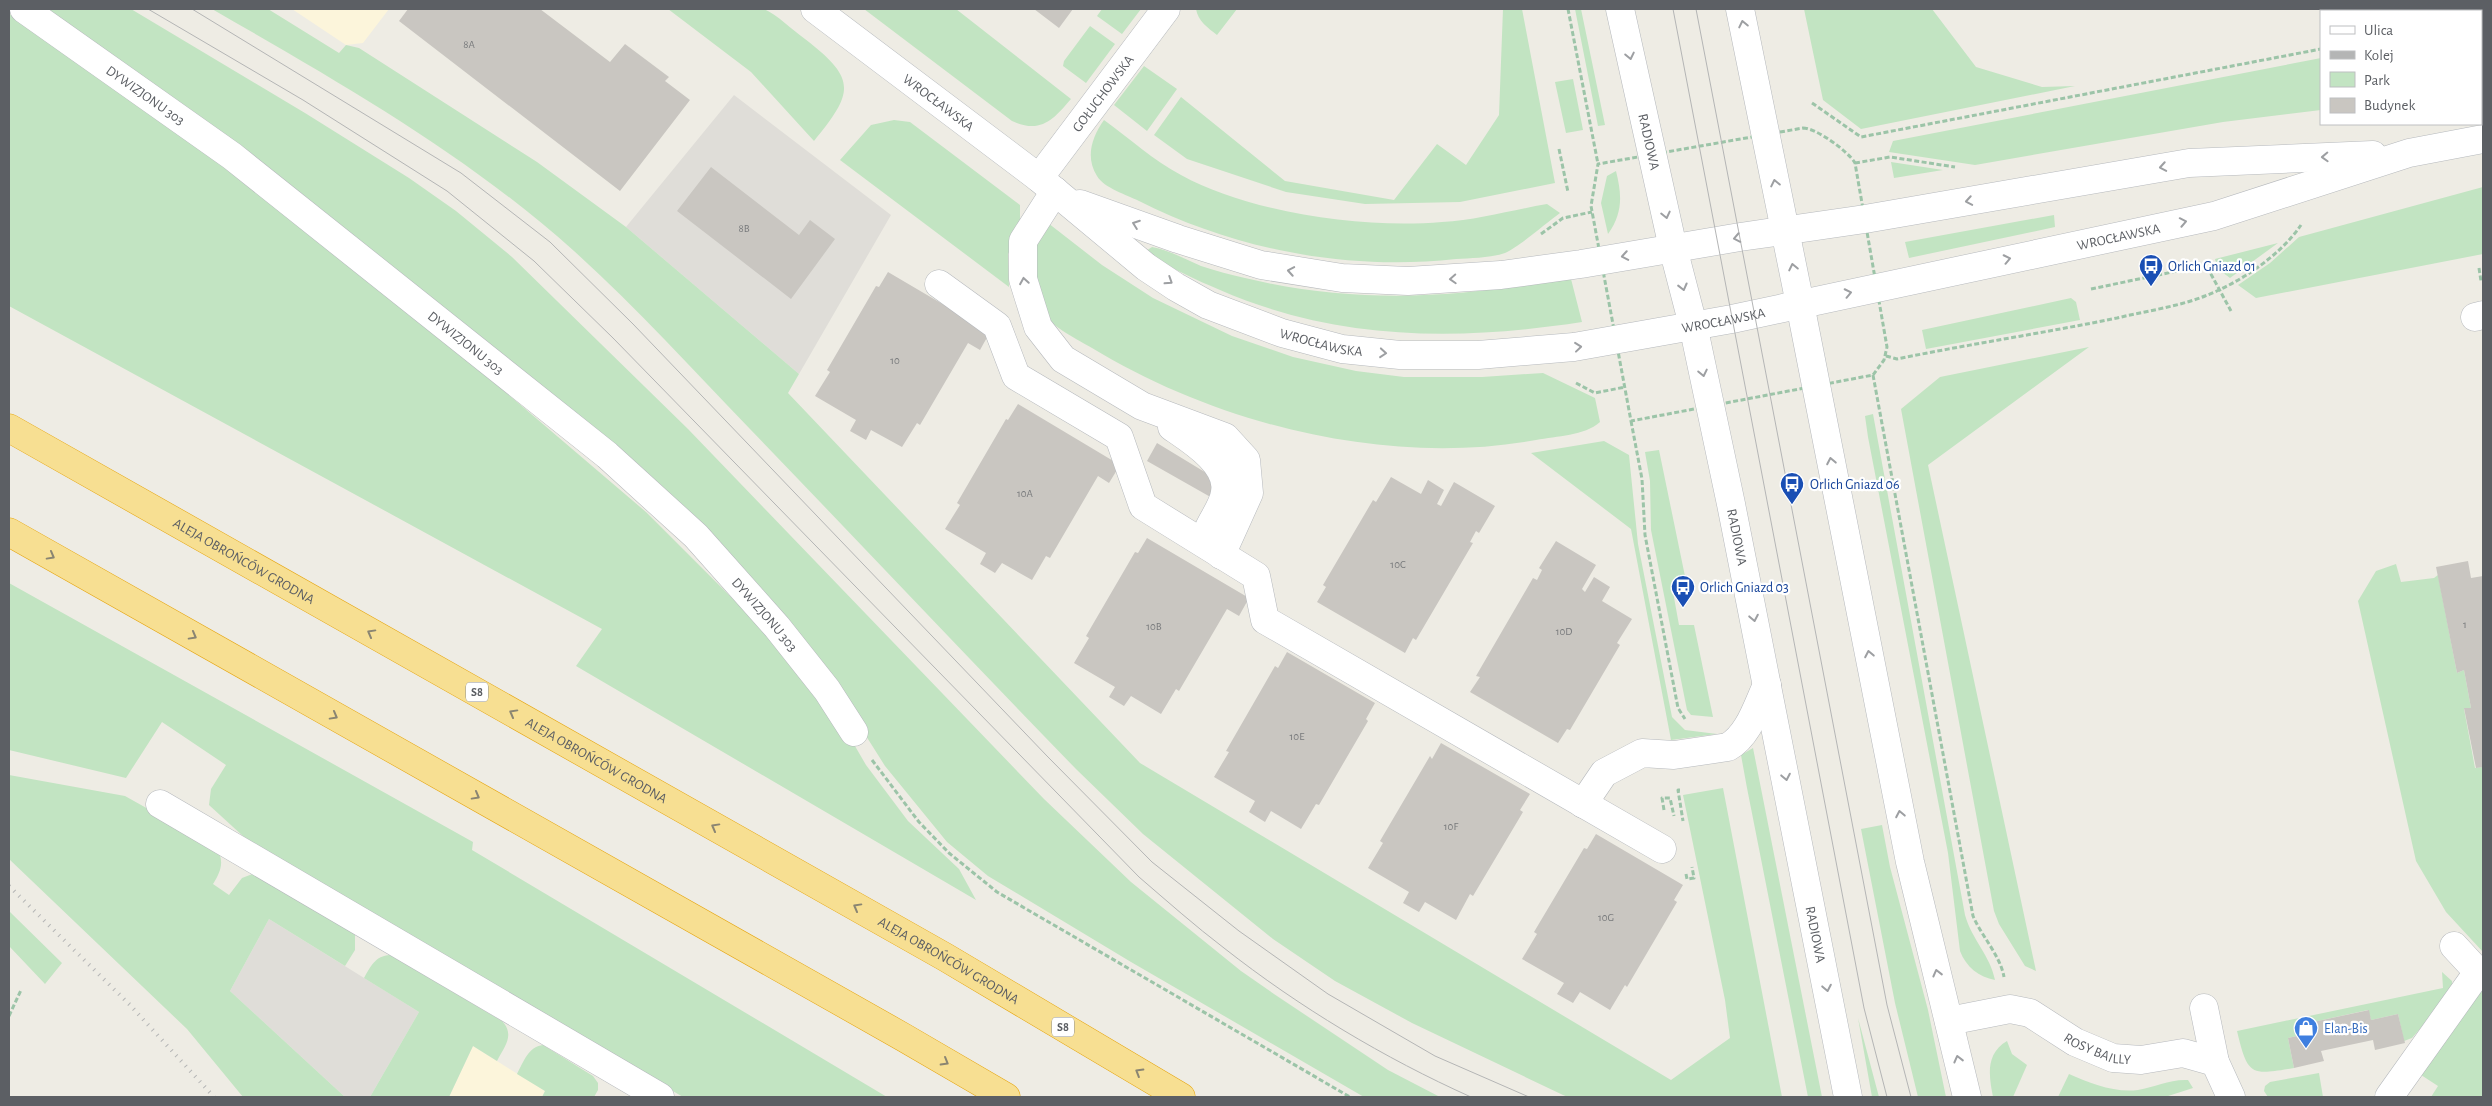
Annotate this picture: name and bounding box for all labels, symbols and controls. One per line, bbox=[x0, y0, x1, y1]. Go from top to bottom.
legend bbox=[2320, 10, 2482, 125]
one-way arrow bbox=[1738, 19, 1748, 28]
text: Ulica bbox=[2364, 23, 2393, 38]
house number: 8A bbox=[463, 39, 475, 50]
text: Kolej bbox=[2364, 48, 2394, 63]
one-way arrow bbox=[1624, 52, 1635, 61]
street label: GOŁUCHOWSKA bbox=[1070, 53, 1137, 135]
street label: DYWIZJONU 303 bbox=[103, 63, 187, 128]
street label: WROCŁAWSKA bbox=[900, 72, 976, 134]
text: Park bbox=[2364, 73, 2390, 88]
text: Budynek bbox=[2364, 98, 2416, 113]
street label: RADIOWA bbox=[1635, 112, 1662, 172]
one-way arrow bbox=[2321, 151, 2329, 162]
one-way arrow bbox=[2159, 162, 2168, 172]
one-way arrow bbox=[1771, 178, 1781, 187]
one-way arrow bbox=[1965, 196, 1974, 206]
one-way arrow bbox=[1660, 211, 1671, 219]
one-way arrow bbox=[2179, 217, 2187, 227]
one-way arrow bbox=[1132, 220, 1140, 230]
street label: WROCŁAWSKA bbox=[2076, 222, 2162, 253]
house number: 8B bbox=[738, 223, 750, 234]
one-way arrow bbox=[1733, 232, 1741, 242]
one-way arrow bbox=[1621, 250, 1629, 261]
bus stop icon: Orlich Gniazd 01 bbox=[2138, 253, 2164, 287]
one-way arrow bbox=[2002, 254, 2011, 265]
place label: Orlich Gniazd 01 bbox=[2168, 260, 2256, 274]
one-way arrow bbox=[1788, 263, 1799, 272]
one-way arrow bbox=[1287, 267, 1295, 277]
one-way arrow bbox=[1449, 273, 1457, 284]
one-way arrow bbox=[1163, 275, 1172, 285]
one-way arrow bbox=[1020, 276, 1030, 285]
one-way arrow bbox=[1677, 282, 1688, 291]
one-way arrow bbox=[1844, 288, 1852, 299]
street label: WROCŁAWSKA bbox=[1680, 306, 1766, 336]
street label: DYWIZJONU 303 bbox=[425, 309, 506, 378]
street label: WROCŁAWSKA bbox=[1278, 327, 1363, 359]
one-way arrow bbox=[1575, 342, 1583, 353]
one-way arrow bbox=[1379, 347, 1387, 358]
house number: 10 bbox=[890, 355, 900, 366]
one-way arrow bbox=[1697, 369, 1708, 377]
one-way arrow bbox=[1827, 456, 1837, 465]
bus stop icon: Orlich Gniazd 06 bbox=[1779, 471, 1805, 505]
place label: Orlich Gniazd 06 bbox=[1810, 478, 1900, 492]
house number: 10A bbox=[1017, 488, 1034, 499]
street label: RADIOWA bbox=[1724, 508, 1749, 567]
street label: ALEJA OBROŃCÓW GRODNA bbox=[170, 516, 317, 607]
one-way arrow bbox=[46, 550, 55, 560]
house number: 10C bbox=[1390, 559, 1406, 570]
bus stop icon: Orlich Gniazd 03 bbox=[1670, 574, 1696, 608]
street label: DYWIZJONU 303 bbox=[729, 575, 800, 655]
place label: Orlich Gniazd 03 bbox=[1700, 581, 1789, 595]
one-way arrow bbox=[1748, 613, 1759, 622]
house number: 1 bbox=[2463, 619, 2467, 630]
house number: 10B bbox=[1146, 621, 1162, 632]
house number: 10D bbox=[1556, 626, 1572, 637]
one-way arrow bbox=[368, 629, 377, 639]
one-way arrow bbox=[187, 630, 196, 640]
one-way arrow bbox=[1864, 650, 1875, 659]
road number: S8 bbox=[466, 682, 488, 702]
one-way arrow bbox=[329, 709, 338, 719]
one-way arrow bbox=[509, 709, 518, 719]
street label: ALEJA OBROŃCÓW GRODNA bbox=[523, 716, 669, 806]
house number: 10E bbox=[1290, 731, 1305, 742]
one-way arrow bbox=[1780, 773, 1791, 781]
one-way arrow bbox=[470, 789, 479, 799]
one-way arrow bbox=[1896, 810, 1906, 818]
house number: 10F bbox=[1444, 821, 1458, 832]
one-way arrow bbox=[711, 823, 720, 833]
one-way arrow bbox=[853, 903, 862, 913]
street label: RADIOWA bbox=[1803, 905, 1827, 964]
house number: 10G bbox=[1598, 912, 1614, 923]
street label: ALEJA OBROŃCÓW GRODNA bbox=[876, 915, 1021, 1007]
one-way arrow bbox=[1932, 969, 1943, 978]
one-way arrow bbox=[1822, 984, 1832, 992]
shop icon: Elan-Bis bbox=[2293, 1015, 2319, 1049]
road number: S8 bbox=[1052, 1018, 1074, 1036]
place label: Elan-Bis bbox=[2324, 1022, 2368, 1036]
street label: ROSY BAILLY bbox=[2061, 1031, 2132, 1067]
one-way arrow bbox=[1953, 1054, 1964, 1063]
one-way arrow bbox=[940, 1055, 949, 1065]
one-way arrow bbox=[1136, 1069, 1145, 1079]

